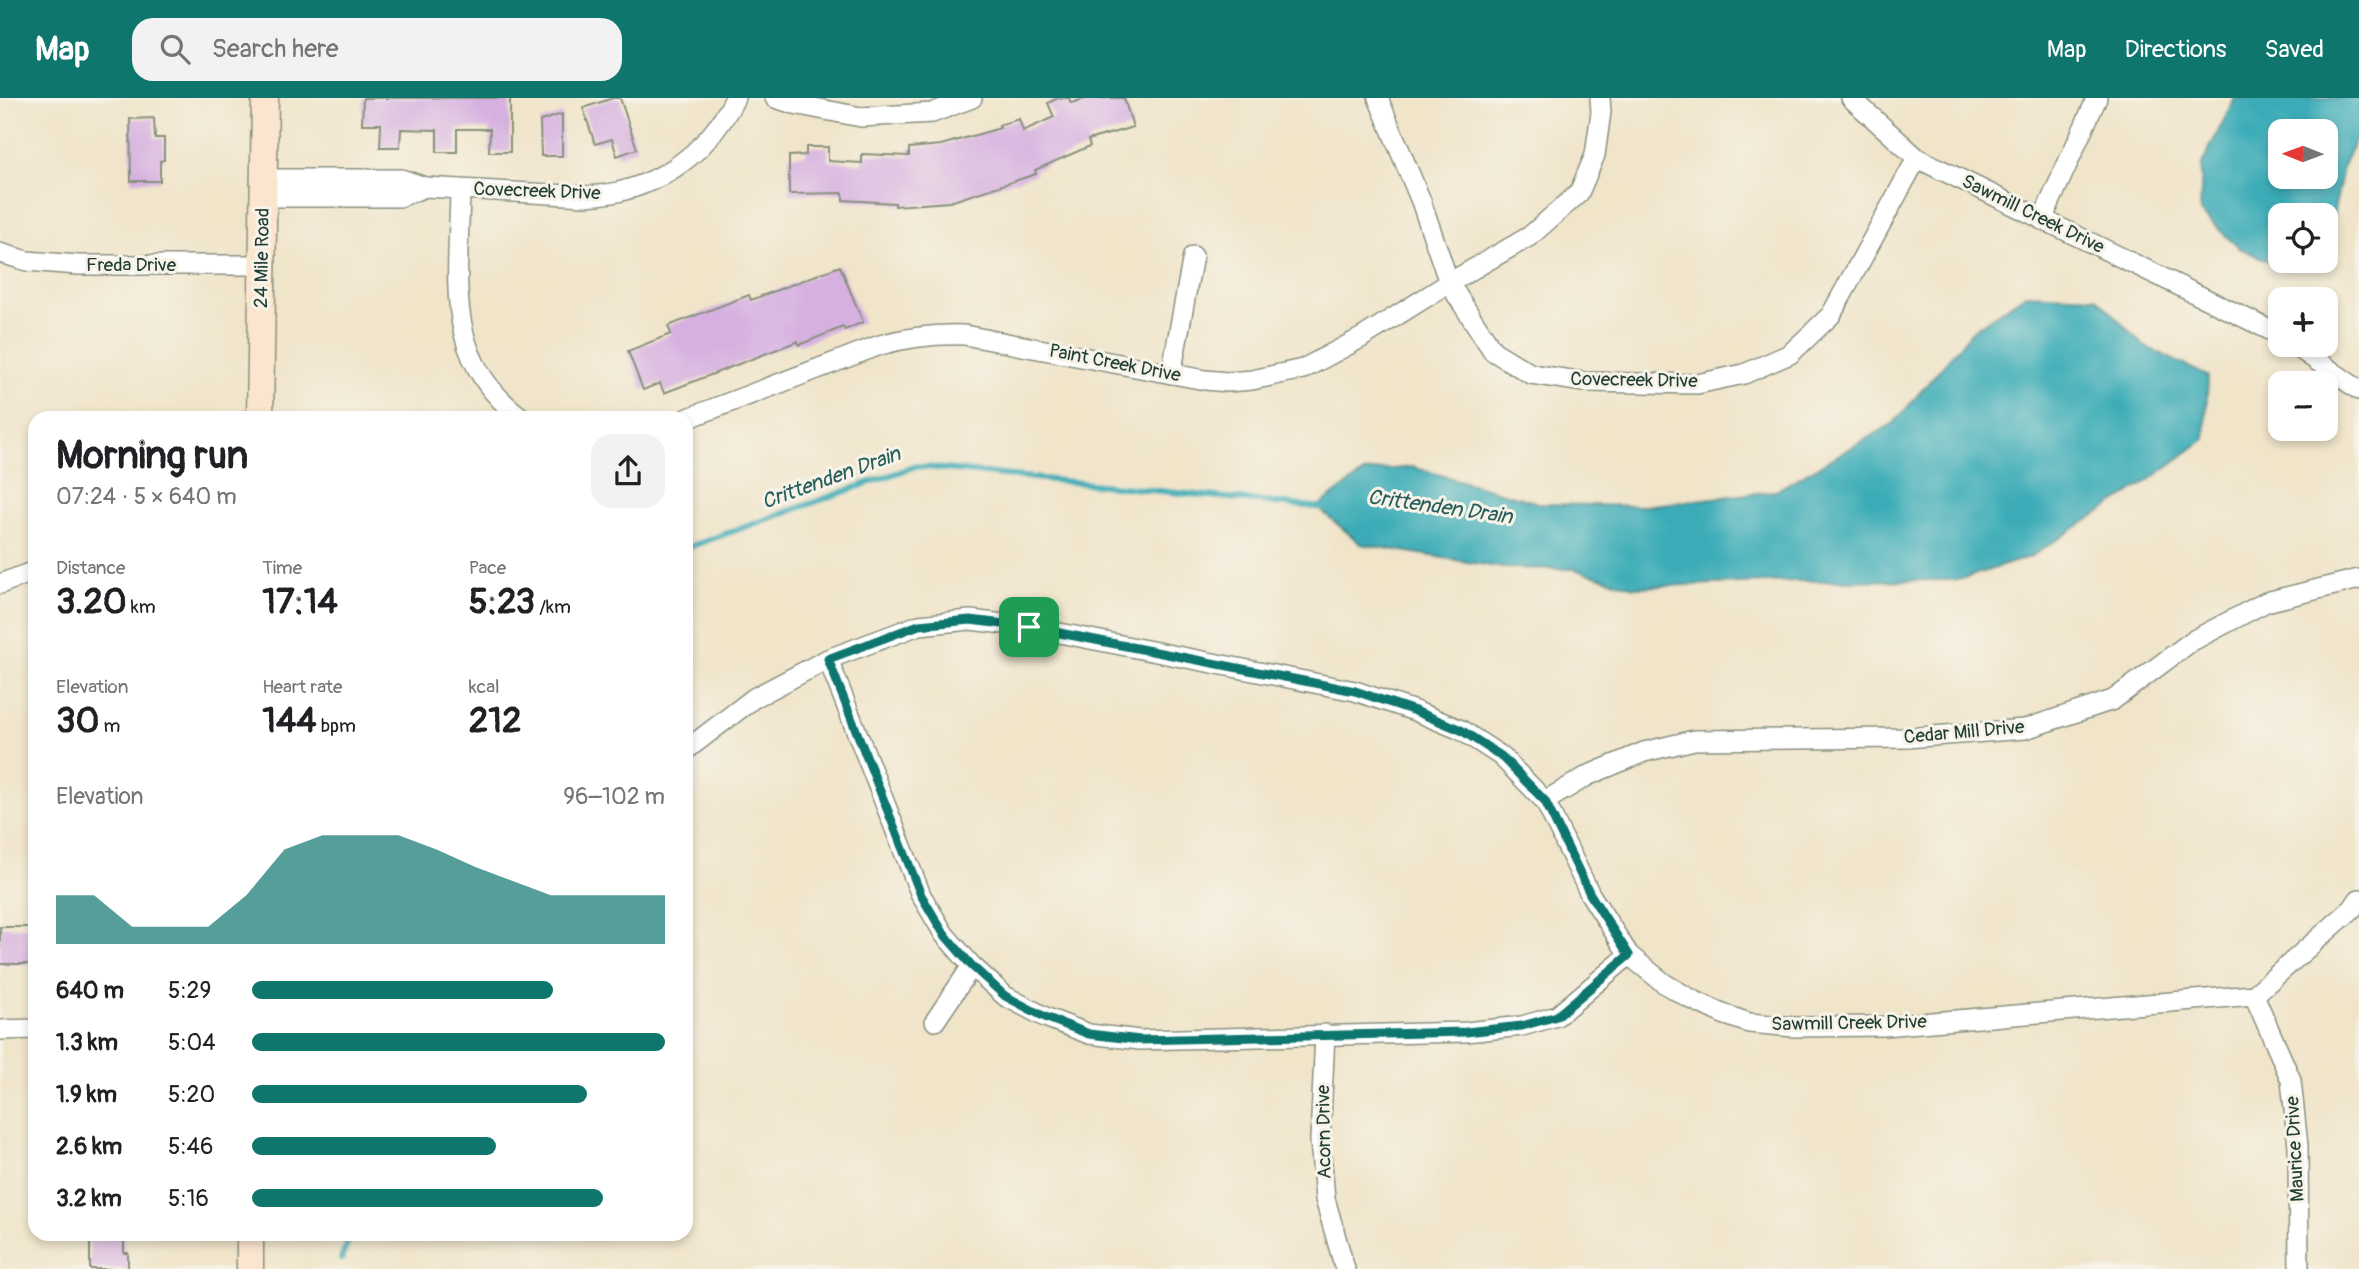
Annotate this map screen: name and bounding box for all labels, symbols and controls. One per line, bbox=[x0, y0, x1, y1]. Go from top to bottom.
search box bbox=[132, 18, 622, 81]
text: Map bbox=[35, 29, 90, 70]
icon: search bbox=[156, 30, 194, 68]
text: Search here bbox=[212, 33, 339, 65]
text: Map bbox=[2047, 35, 2087, 64]
text: Directions bbox=[2125, 35, 2226, 64]
text: Saved bbox=[2264, 35, 2324, 64]
north arrow bbox=[2268, 119, 2338, 189]
map controls bbox=[2268, 119, 2338, 441]
street label: Sawmill Creek Drive bbox=[1958, 169, 2109, 259]
street label: Covecreek Drive bbox=[473, 177, 602, 205]
button: locate bbox=[2268, 203, 2338, 273]
street label: 24 Mile Road bbox=[249, 208, 275, 308]
street label: Freda Drive bbox=[86, 253, 177, 277]
button: + bbox=[2268, 287, 2338, 357]
street label: Paint Creek Drive bbox=[1047, 338, 1183, 388]
street label: Covecreek Drive bbox=[1570, 367, 1698, 393]
button: − bbox=[2268, 371, 2338, 441]
text: Morning run bbox=[56, 432, 248, 480]
button: share bbox=[591, 434, 665, 508]
water label: Crittenden Drain bbox=[758, 440, 905, 516]
text: 07:24 · 5 × 640 m bbox=[56, 482, 237, 511]
water label: Crittenden Drain bbox=[1366, 483, 1515, 531]
text: Distance bbox=[56, 556, 125, 580]
text: Time bbox=[262, 556, 302, 580]
text: Pace bbox=[469, 556, 506, 580]
text: 3.20 bbox=[56, 580, 127, 624]
text: 17:14 bbox=[262, 580, 338, 624]
text: 5:23 bbox=[469, 580, 535, 624]
text: km bbox=[127, 595, 156, 619]
text: /km bbox=[535, 595, 571, 619]
pin bbox=[999, 597, 1059, 657]
icon: arrive bbox=[1010, 608, 1048, 646]
text: Elevation bbox=[56, 675, 128, 699]
text: Heart rate bbox=[262, 675, 342, 699]
text: kcal bbox=[469, 675, 500, 699]
text: 30 bbox=[56, 699, 99, 743]
text: 144 bbox=[262, 699, 317, 743]
text: 212 bbox=[469, 699, 521, 743]
text: m bbox=[99, 714, 120, 738]
text: bpm bbox=[317, 714, 356, 738]
street label: Cedar Mill Drive bbox=[1903, 715, 2026, 749]
text: Elevation bbox=[56, 782, 144, 811]
text: 96–102 m bbox=[563, 782, 665, 811]
text: 640 m bbox=[56, 976, 124, 1005]
text: 5:29 bbox=[168, 976, 211, 1005]
street label: Sawmill Creek Drive bbox=[1771, 1010, 1928, 1036]
text: 1.3 km bbox=[56, 1028, 118, 1057]
text: 5:04 bbox=[168, 1028, 216, 1057]
text: 1.9 km bbox=[56, 1080, 117, 1109]
text: 5:20 bbox=[168, 1080, 215, 1109]
street label: Acorn Drive bbox=[1311, 1084, 1337, 1179]
street label: Maurice Drive bbox=[2280, 1095, 2310, 1202]
text: 2.6 km bbox=[56, 1132, 122, 1161]
text: 5:46 bbox=[168, 1132, 213, 1161]
text: 3.2 km bbox=[56, 1184, 122, 1213]
text: 5:16 bbox=[168, 1184, 209, 1213]

